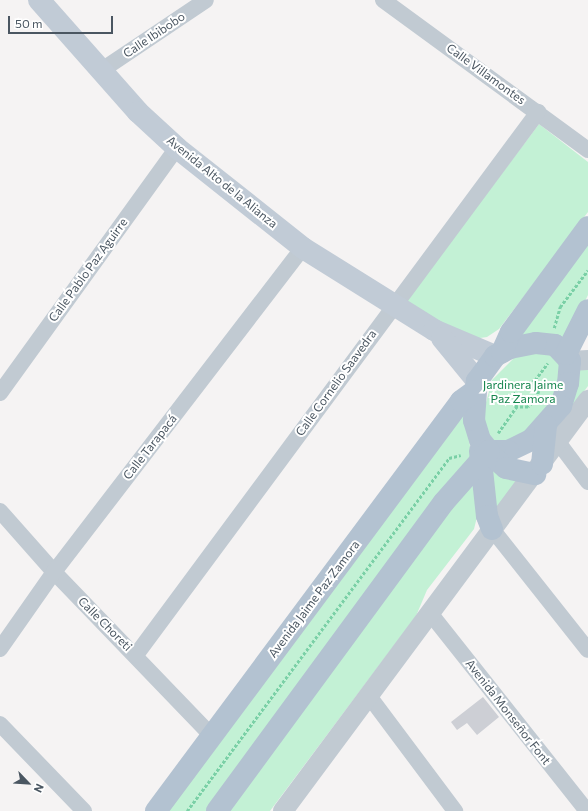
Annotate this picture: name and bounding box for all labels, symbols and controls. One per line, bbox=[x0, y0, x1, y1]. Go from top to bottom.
scale bar bbox=[10, 8, 115, 34]
street label: Calle Ibibobo bbox=[120, 9, 188, 61]
text: 50 m bbox=[15, 16, 43, 30]
street label: Calle Villamontes bbox=[444, 41, 528, 107]
street label: Avenida Alto de la Alianza bbox=[164, 133, 280, 231]
street label: Calle Pablo Paz Aguirre bbox=[46, 215, 130, 325]
street label: Calle Cornelio Saavedra bbox=[293, 327, 379, 439]
park label: Jardinera Jaime Paz Zamora bbox=[483, 378, 563, 406]
street label: Calle Tarapacá bbox=[120, 412, 180, 482]
street label: Avenida Jaime Paz Zamora bbox=[265, 538, 363, 660]
street label: Calle Choreti bbox=[75, 594, 135, 654]
street label: Avenida Monseñor Font bbox=[462, 657, 554, 767]
north arrow bbox=[8, 763, 48, 803]
text: N bbox=[32, 782, 47, 795]

